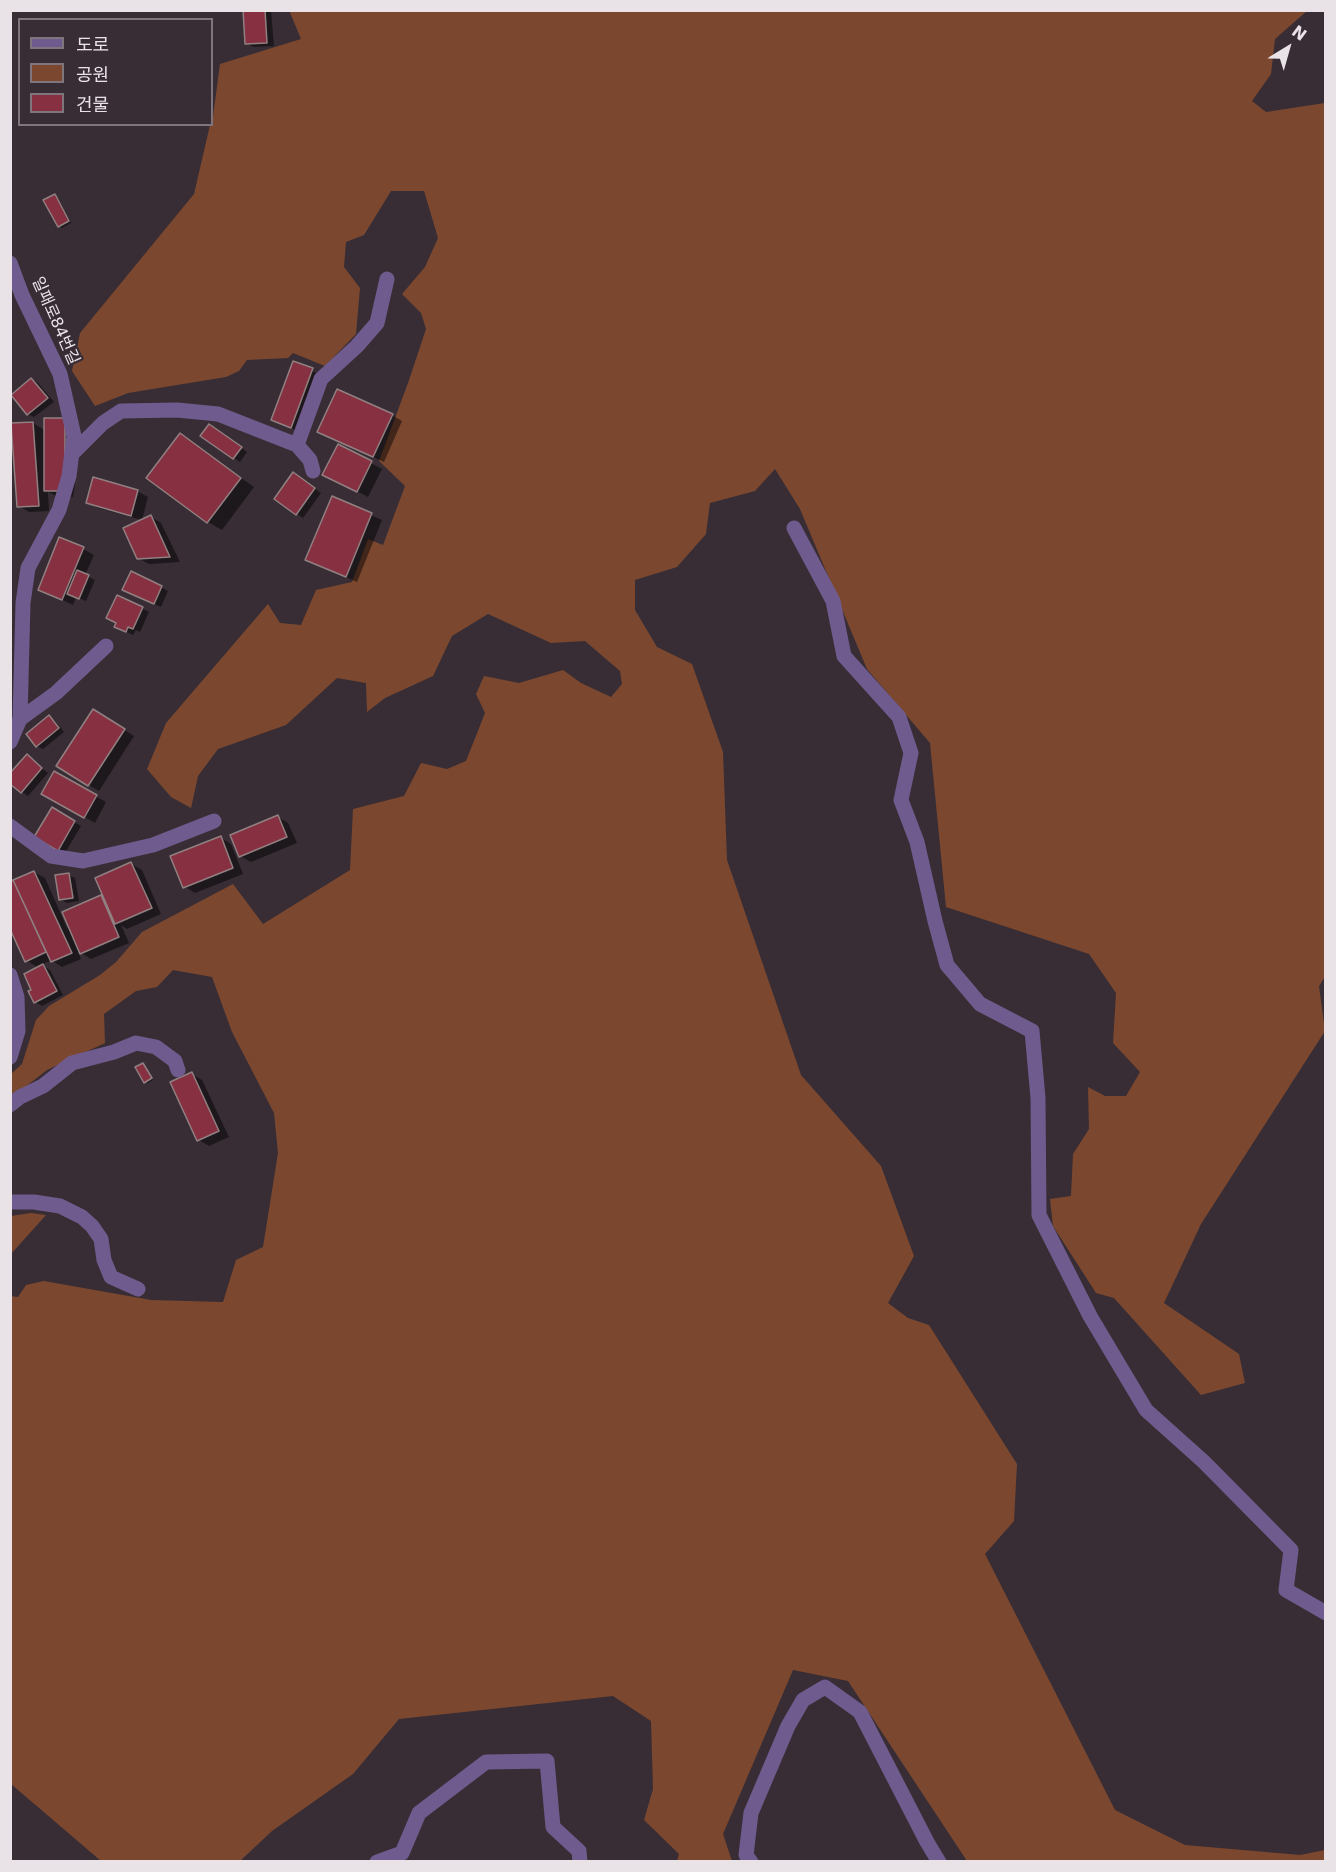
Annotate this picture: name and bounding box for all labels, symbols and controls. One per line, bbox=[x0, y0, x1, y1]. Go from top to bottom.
legend bbox=[18, 18, 213, 126]
north arrow bbox=[1258, 18, 1318, 78]
text: N bbox=[1288, 22, 1310, 45]
text: 도로 bbox=[76, 34, 109, 55]
text: 공원 bbox=[76, 64, 109, 85]
text: 건물 bbox=[76, 94, 109, 115]
street label: 일패로84번길 bbox=[27, 274, 83, 368]

